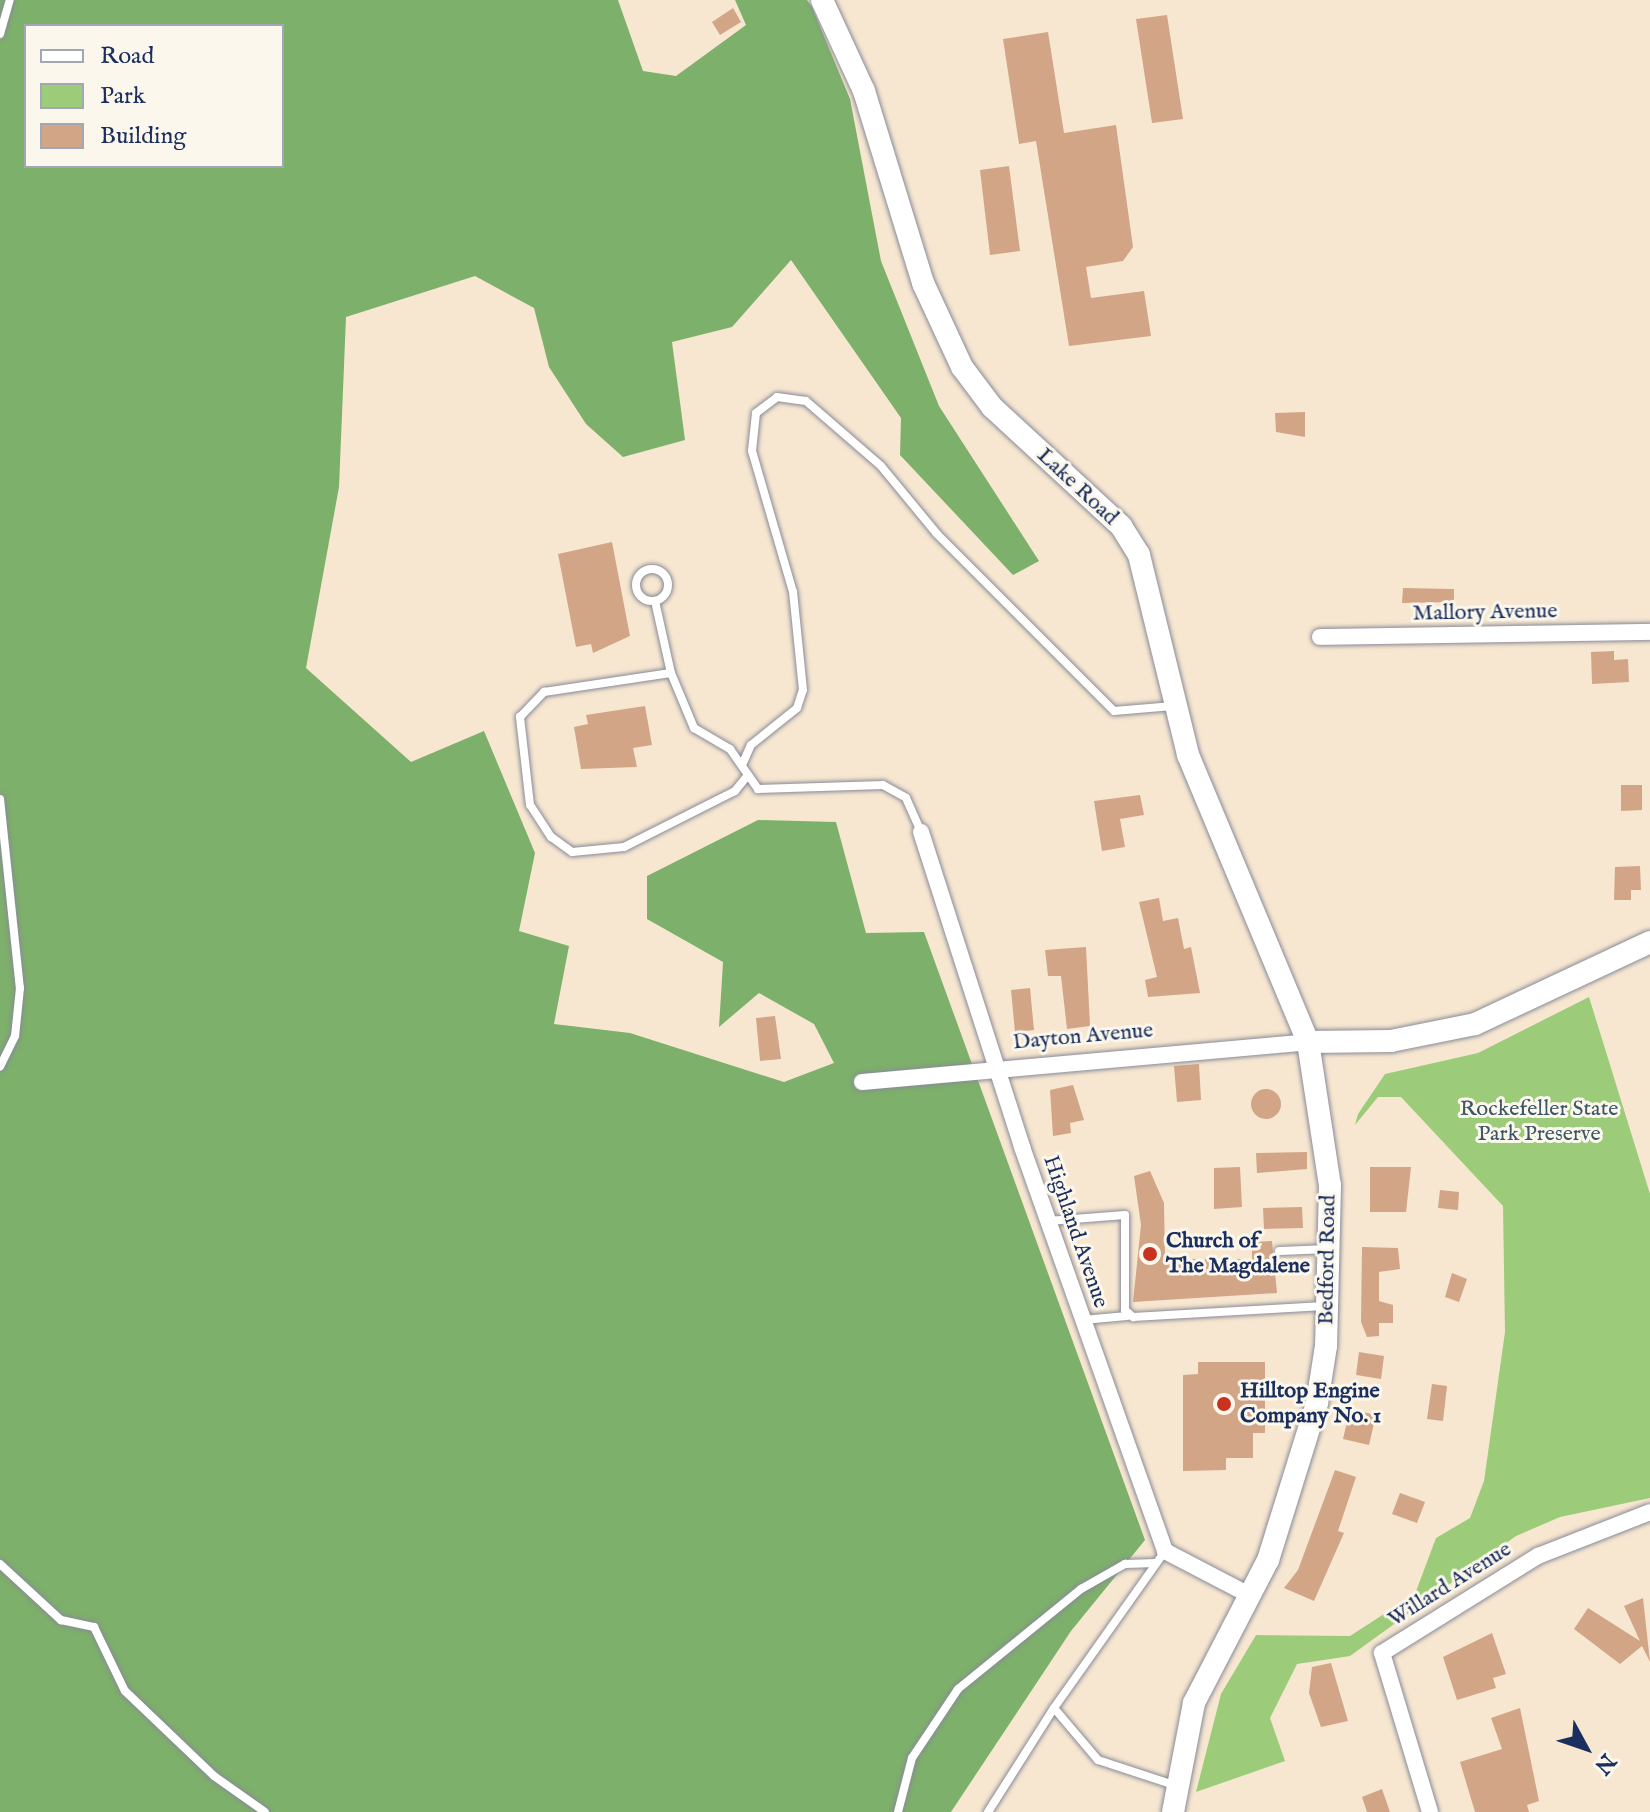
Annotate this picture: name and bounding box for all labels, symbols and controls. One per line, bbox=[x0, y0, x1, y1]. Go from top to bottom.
legend bbox=[24, 24, 284, 168]
text: Road bbox=[100, 41, 154, 72]
text: Park bbox=[100, 81, 146, 112]
text: Building bbox=[100, 121, 186, 152]
street label: Lake Road bbox=[1031, 443, 1123, 531]
street label: Mallory Avenue bbox=[1412, 599, 1558, 627]
street label: Dayton Avenue bbox=[1012, 1018, 1154, 1056]
park label: Rockefeller State Park Preserve bbox=[1460, 1096, 1618, 1148]
street label: Highland Avenue bbox=[1037, 1152, 1113, 1312]
street label: Bedford Road bbox=[1314, 1195, 1342, 1325]
place label: Church of The Magdalene bbox=[1166, 1228, 1310, 1280]
marker: Church of The Magdalene bbox=[1141, 1245, 1159, 1263]
place label: Hilltop Engine Company No. 1 bbox=[1240, 1378, 1381, 1430]
marker: Hilltop Engine Company No. 1 bbox=[1215, 1395, 1233, 1413]
street label: Willard Avenue bbox=[1384, 1537, 1516, 1633]
north arrow bbox=[1546, 1708, 1626, 1788]
text: N bbox=[1588, 1747, 1621, 1780]

